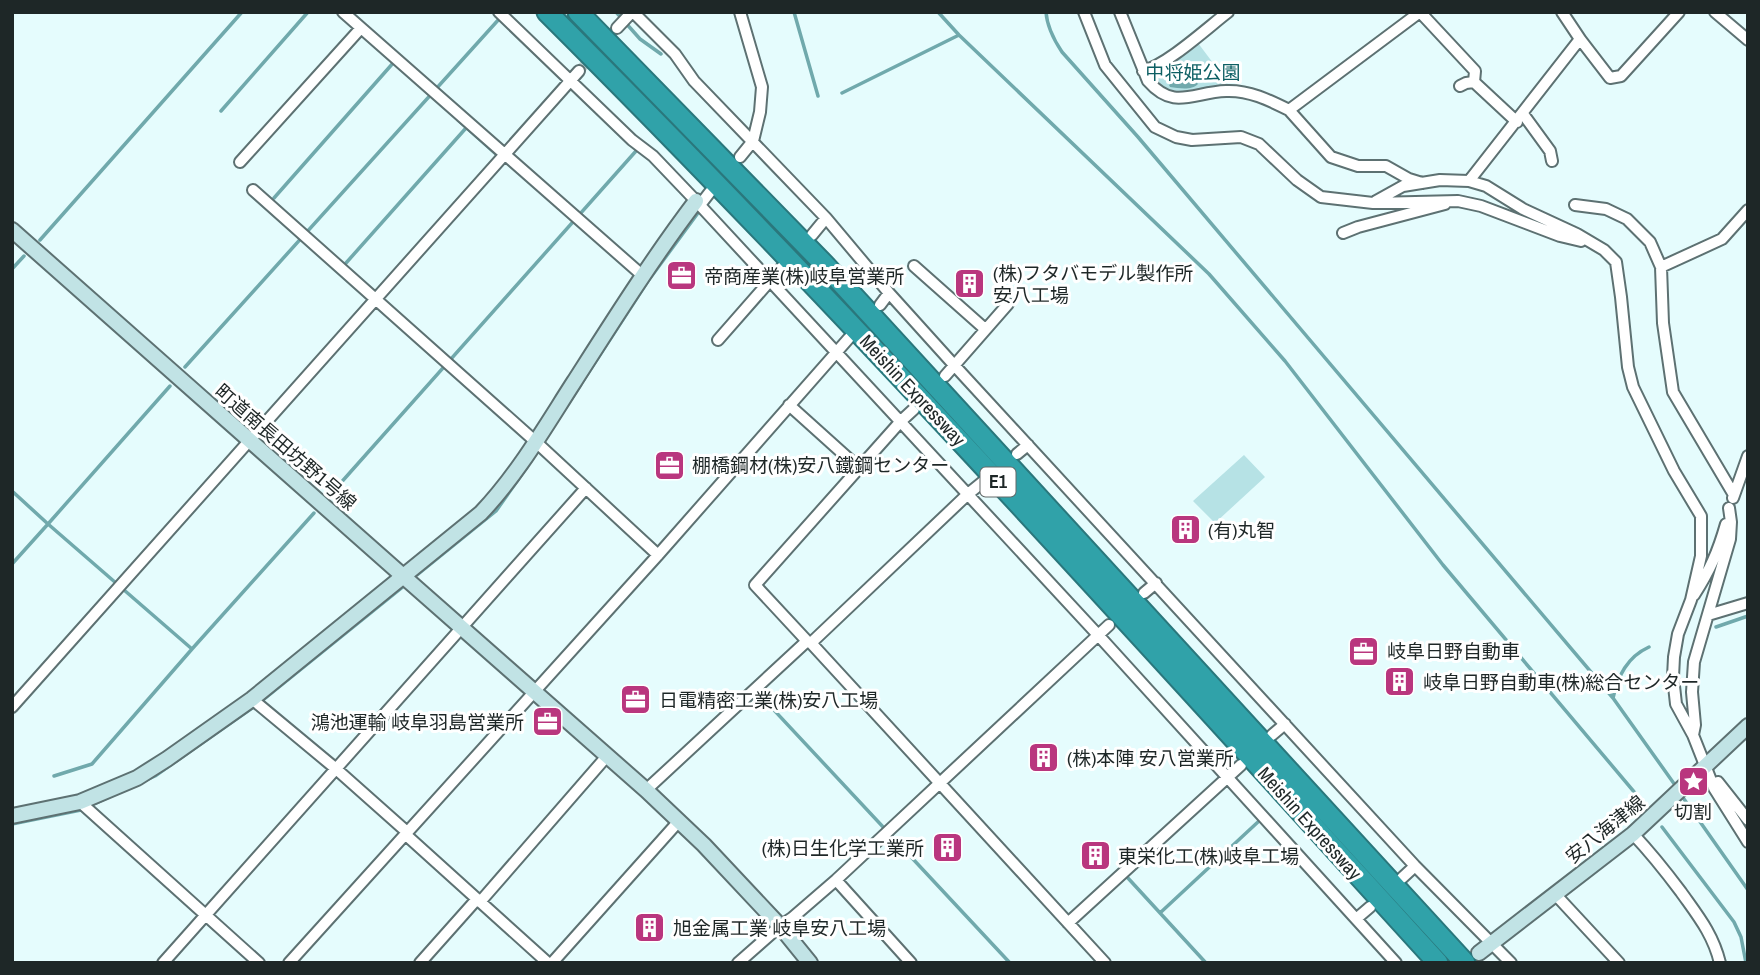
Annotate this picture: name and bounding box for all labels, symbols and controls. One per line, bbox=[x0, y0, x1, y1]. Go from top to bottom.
park label: 中将姫公園 bbox=[1145, 59, 1241, 85]
office icon: 帝商産業(株)岐阜営業所 bbox=[664, 259, 698, 293]
place label: (株)フタバモデル製作所 安八工場 bbox=[993, 260, 1193, 308]
place label: 帝商産業(株)岐阜営業所 bbox=[704, 263, 904, 289]
building icon: (株)フタバモデル製作所 安八工場 bbox=[953, 267, 987, 301]
street label: Meishin Expressway bbox=[854, 329, 972, 452]
street label: 町道南長田坊野1号線 bbox=[210, 378, 362, 516]
office icon: 棚橋鋼材(株)安八鐵鋼センター bbox=[652, 448, 686, 482]
place label: 棚橋鋼材(株)安八鐵鋼センター bbox=[692, 452, 949, 478]
road number: E1 bbox=[981, 468, 1016, 496]
building icon: (有)丸智 bbox=[1168, 513, 1202, 547]
place label: (有)丸智 bbox=[1208, 517, 1275, 543]
office icon: 岐阜日野自動車 bbox=[1347, 634, 1381, 668]
place label: 岐阜日野自動車 bbox=[1387, 638, 1520, 664]
building icon: 岐阜日野自動車(株)総合センター bbox=[1383, 665, 1417, 699]
place label: 岐阜日野自動車(株)総合センター bbox=[1423, 669, 1699, 695]
office icon: 日電精密工業(株)安八工場 bbox=[619, 683, 653, 717]
place label: 日電精密工業(株)安八工場 bbox=[659, 687, 878, 713]
office icon: 鴻池運輸 岐阜羽島営業所 bbox=[530, 705, 564, 739]
place label: 鴻池運輸 岐阜羽島営業所 bbox=[311, 709, 524, 735]
building icon: (株)本陣 安八営業所 bbox=[1027, 741, 1061, 775]
place label: (株)本陣 安八営業所 bbox=[1067, 745, 1234, 771]
street label: Meishin Expressway bbox=[1252, 761, 1368, 885]
place icon: 切割 bbox=[1676, 764, 1710, 798]
street label: 安八海津線 bbox=[1560, 789, 1650, 869]
place label: 切割 bbox=[1674, 799, 1712, 825]
building icon: (株)日生化学工業所 bbox=[930, 831, 964, 865]
place label: (株)日生化学工業所 bbox=[762, 835, 924, 861]
building icon: 東栄化工(株)岐阜工場 bbox=[1078, 839, 1112, 873]
place label: 東栄化工(株)岐阜工場 bbox=[1118, 843, 1299, 869]
building icon: 旭金属工業 岐阜安八工場 bbox=[633, 911, 667, 945]
place label: 旭金属工業 岐阜安八工場 bbox=[673, 915, 886, 941]

